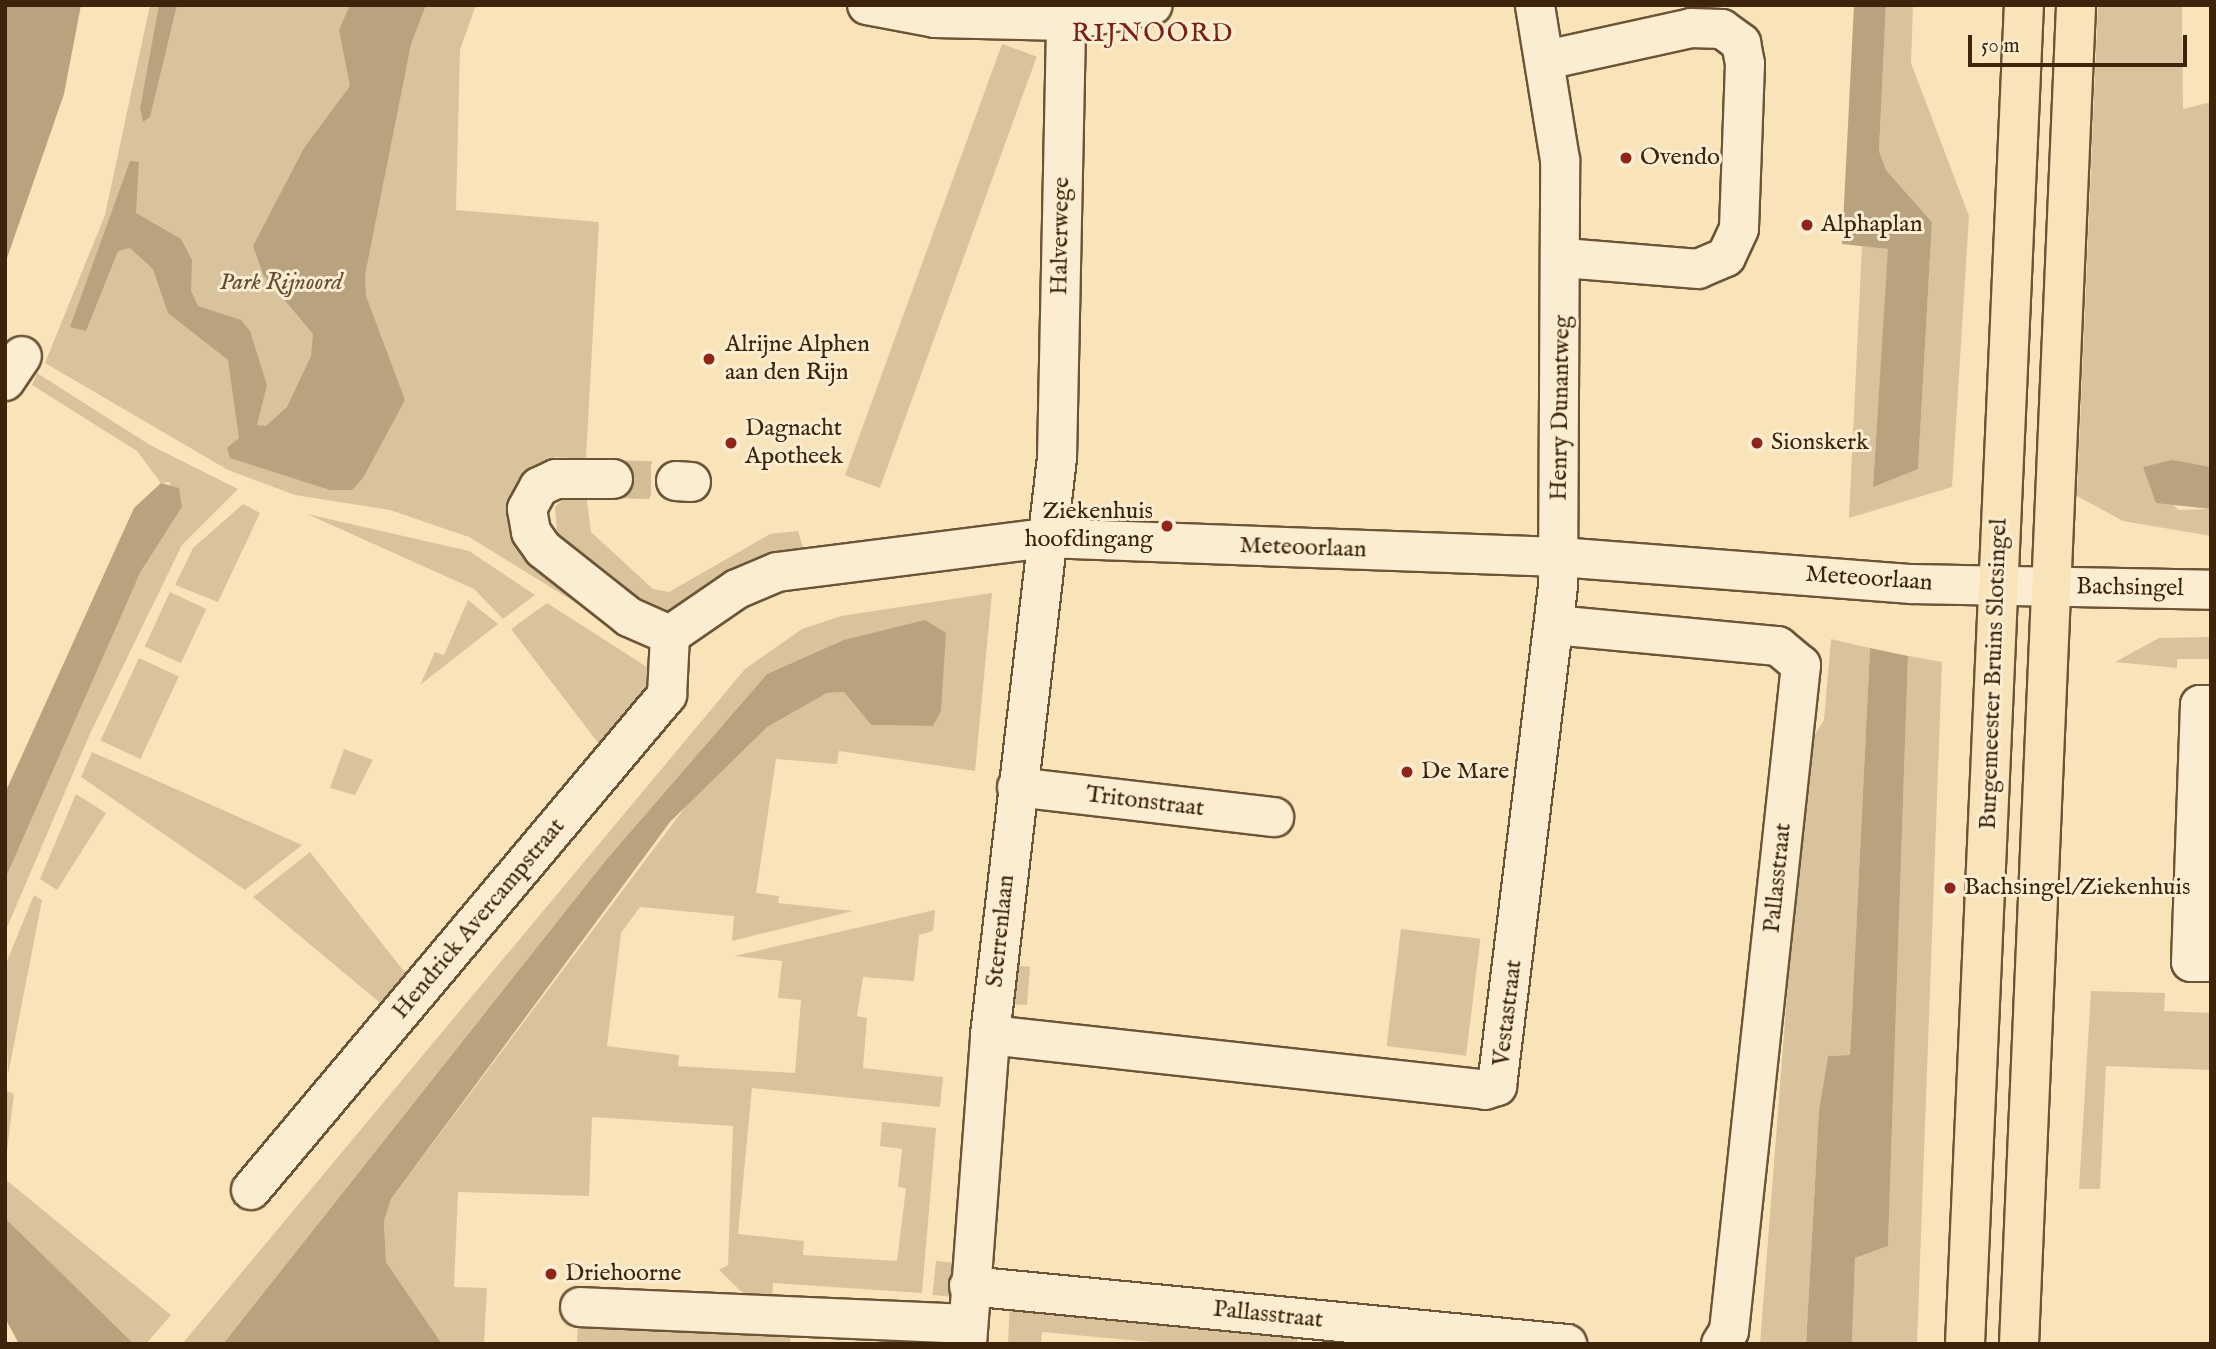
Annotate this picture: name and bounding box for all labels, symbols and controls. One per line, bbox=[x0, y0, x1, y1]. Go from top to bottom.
district label: RIJNOORD bbox=[1073, 18, 1233, 50]
scale bar bbox=[1971, 21, 2190, 65]
text: 50 m bbox=[1981, 33, 2020, 60]
place label: Ovendo bbox=[1640, 144, 1720, 172]
marker: Ovendo bbox=[1618, 150, 1634, 166]
street label: Halverwege bbox=[1046, 177, 1076, 295]
place label: Alphaplan bbox=[1821, 211, 1922, 239]
marker: Alphaplan bbox=[1799, 217, 1815, 233]
park label: Park Rijnoord bbox=[219, 269, 343, 297]
street label: Henry Dunantweg bbox=[1545, 315, 1577, 501]
place label: Alrijne Alphen aan den Rijn bbox=[725, 331, 870, 387]
marker: Alrijne Alphen aan den Rijn bbox=[699, 349, 719, 369]
place label: Dagnacht Apotheek bbox=[745, 415, 843, 471]
place label: Sionskerk bbox=[1771, 429, 1869, 457]
marker: Dagnacht Apotheek bbox=[723, 435, 739, 451]
marker: Sionskerk bbox=[1749, 435, 1765, 451]
place label: Ziekenhuis hoofdingang bbox=[1025, 498, 1153, 554]
marker: Ziekenhuis hoofdingang bbox=[1159, 518, 1175, 534]
street label: Burgemeester Bruins Slotsingel bbox=[1974, 518, 2014, 830]
street label: Meteoorlaan bbox=[1239, 531, 1367, 565]
street label: Meteoorlaan bbox=[1804, 560, 1934, 598]
street label: Bachsingel bbox=[2076, 573, 2184, 603]
place label: De Mare bbox=[1421, 758, 1509, 786]
marker: De Mare bbox=[1399, 764, 1415, 780]
street label: Tritonstraat bbox=[1084, 780, 1206, 824]
street label: Hendrick Avercampstraat bbox=[387, 813, 571, 1025]
street label: Pallasstraat bbox=[1758, 822, 1798, 934]
street label: Sterrenlaan bbox=[981, 873, 1021, 989]
place label: Bachsingel/Ziekenhuis bbox=[1964, 874, 2190, 902]
marker: Bachsingel/Ziekenhuis bbox=[1942, 880, 1958, 896]
street label: Vestastraat bbox=[1487, 958, 1529, 1068]
place label: Driehoorne bbox=[565, 1260, 682, 1288]
marker: Driehoorne bbox=[543, 1266, 559, 1282]
street label: Pallasstraat bbox=[1212, 1295, 1324, 1335]

